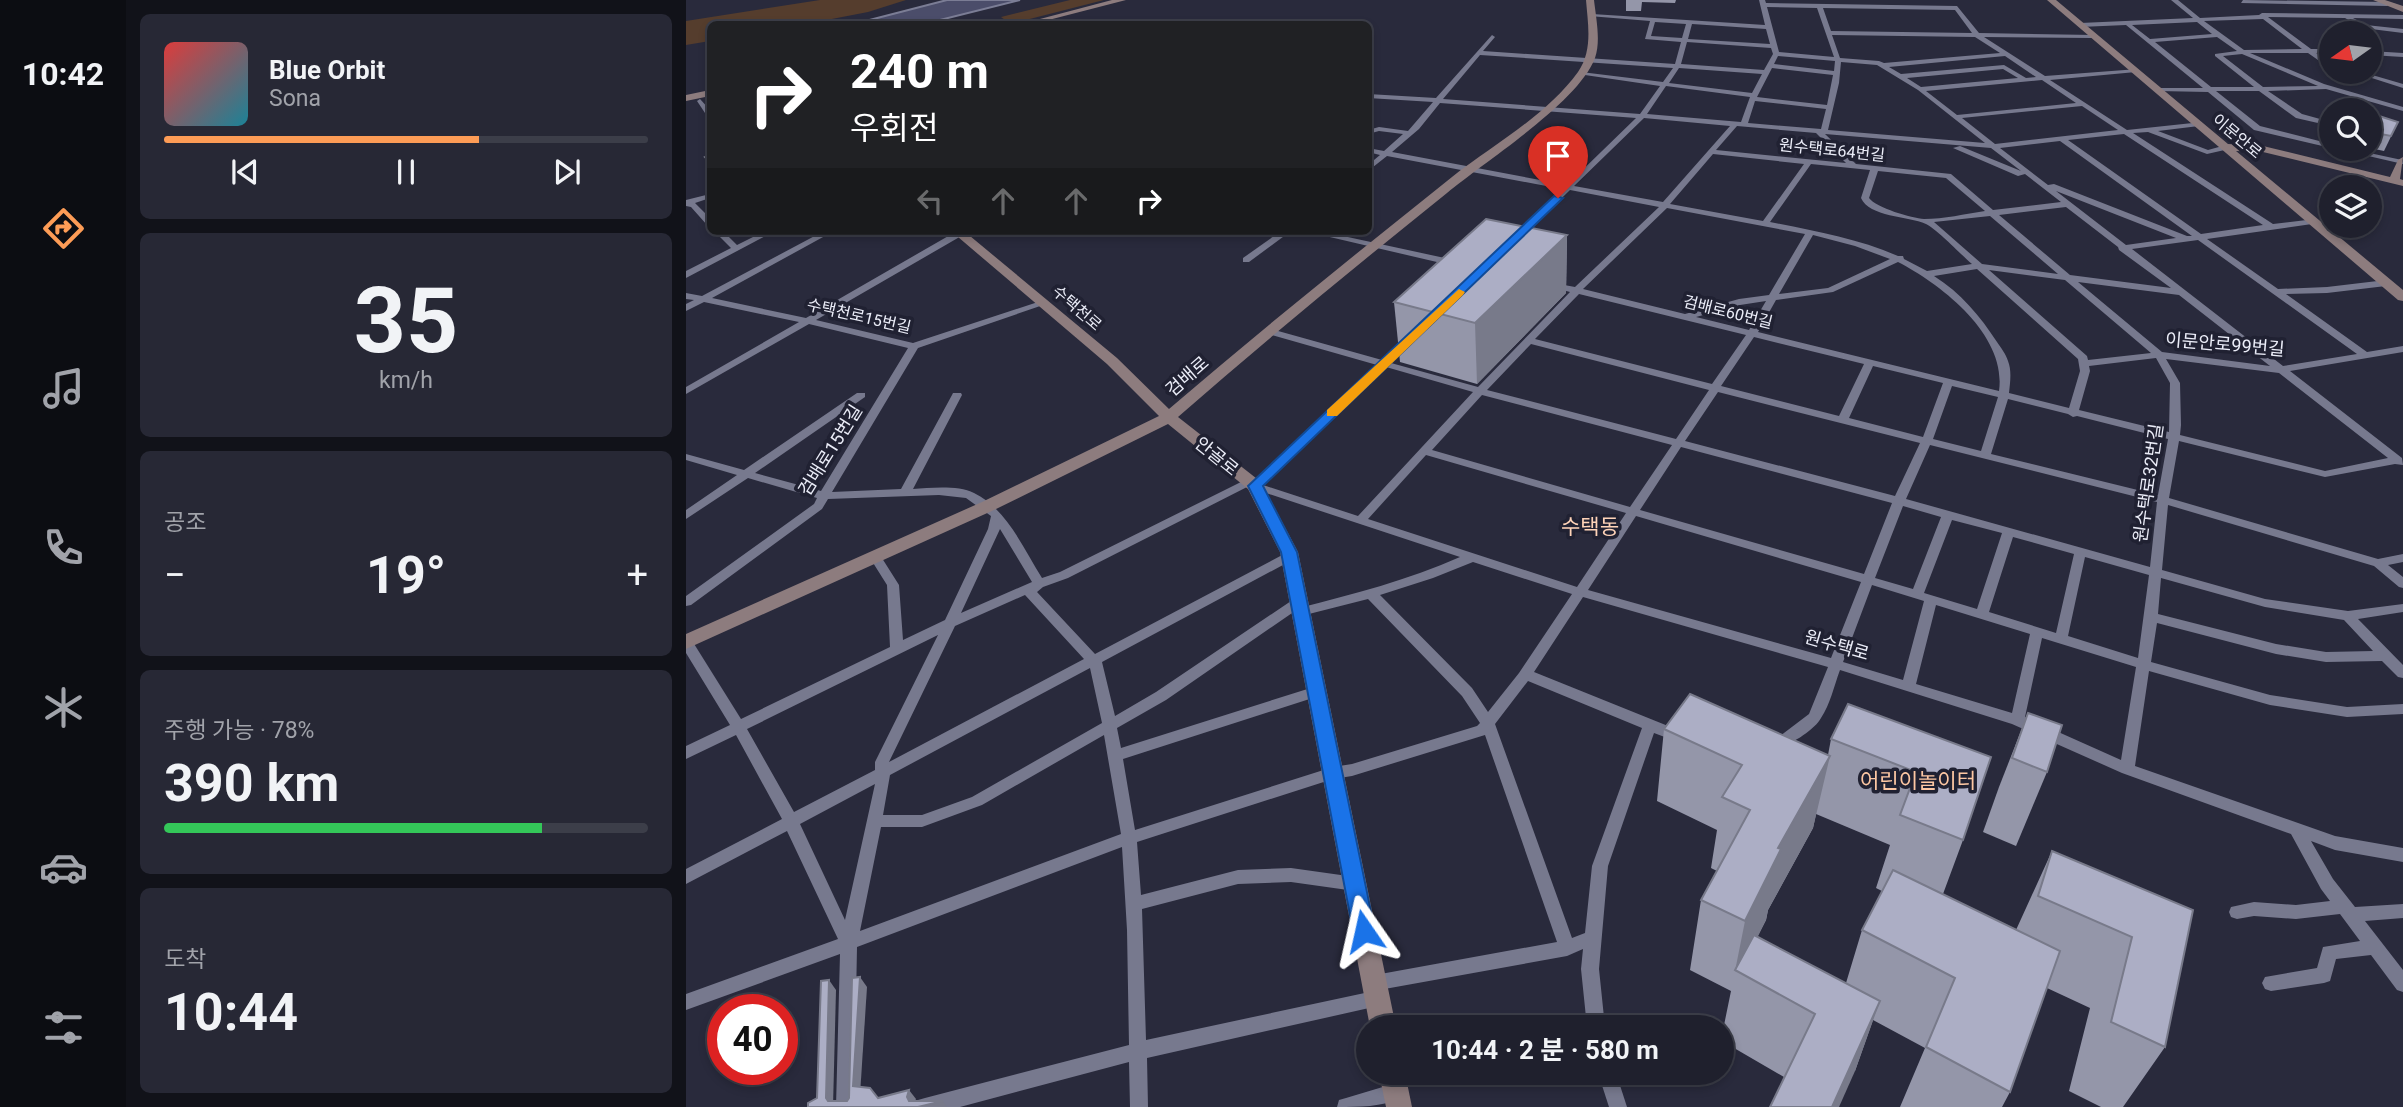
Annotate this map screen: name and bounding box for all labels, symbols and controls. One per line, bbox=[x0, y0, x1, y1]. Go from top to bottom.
north arrow bbox=[2319, 21, 2382, 84]
map controls bbox=[2319, 21, 2382, 238]
text: 240 m bbox=[850, 43, 989, 100]
icon: right bbox=[735, 49, 826, 140]
text: 10:42 bbox=[22, 55, 104, 93]
text: Blue Orbit bbox=[269, 55, 385, 85]
text: Sona bbox=[269, 85, 321, 112]
button: search bbox=[2319, 98, 2382, 161]
text: 우회전 bbox=[850, 109, 938, 147]
street label: 이문안로 bbox=[2208, 110, 2266, 162]
pin bbox=[1528, 126, 1588, 198]
street label: 원수택로64번길 bbox=[1778, 135, 1886, 165]
icon: arrive bbox=[1539, 137, 1577, 175]
icon: previous bbox=[226, 153, 264, 191]
icon: pause bbox=[387, 153, 425, 191]
icon: next bbox=[548, 153, 586, 191]
button: layers bbox=[2319, 175, 2382, 238]
icon: left bbox=[911, 182, 949, 220]
icon: ahead bbox=[984, 182, 1022, 220]
icon: ahead bbox=[1057, 182, 1095, 220]
icon: right bbox=[1130, 182, 1168, 220]
icon: directions bbox=[39, 204, 88, 253]
text: 35 bbox=[354, 268, 458, 374]
street label: 수택천로 bbox=[1049, 282, 1106, 335]
street label: 검배로60번길 bbox=[1681, 292, 1775, 332]
street label: 수택천로15번길 bbox=[805, 295, 913, 337]
street label: 이문안로99번길 bbox=[2165, 328, 2285, 360]
street label: 검배로 bbox=[1161, 352, 1213, 400]
icon: music bbox=[39, 364, 88, 413]
text: km/h bbox=[379, 367, 433, 394]
street label: 검배로15번길 bbox=[794, 401, 866, 499]
street label: 원수택로32번길 bbox=[2129, 422, 2167, 544]
street label: 안골로 bbox=[1191, 432, 1243, 480]
text: 공조 bbox=[164, 509, 206, 536]
district label: 수택동 bbox=[1561, 515, 1619, 539]
icon: phone bbox=[39, 523, 88, 572]
text: 19° bbox=[366, 545, 446, 606]
text: − bbox=[164, 553, 186, 597]
text: + bbox=[626, 553, 648, 597]
street label: 원수택로 bbox=[1802, 626, 1872, 664]
icon: climate bbox=[39, 683, 88, 732]
text: 주행 가능 · 78% bbox=[164, 717, 314, 744]
text: 390 km bbox=[164, 753, 339, 814]
park label: 어린이놀이터 bbox=[1860, 769, 1976, 793]
icon: car bbox=[39, 843, 88, 892]
position arrow bbox=[1327, 894, 1401, 968]
text: 도착 bbox=[164, 946, 206, 973]
text: 10:44 bbox=[164, 982, 298, 1043]
speed limit sign: 40 bbox=[707, 994, 798, 1085]
icon: filters bbox=[39, 1003, 88, 1052]
text: 10:44 · 2 분 · 580 m bbox=[1431, 1035, 1659, 1065]

